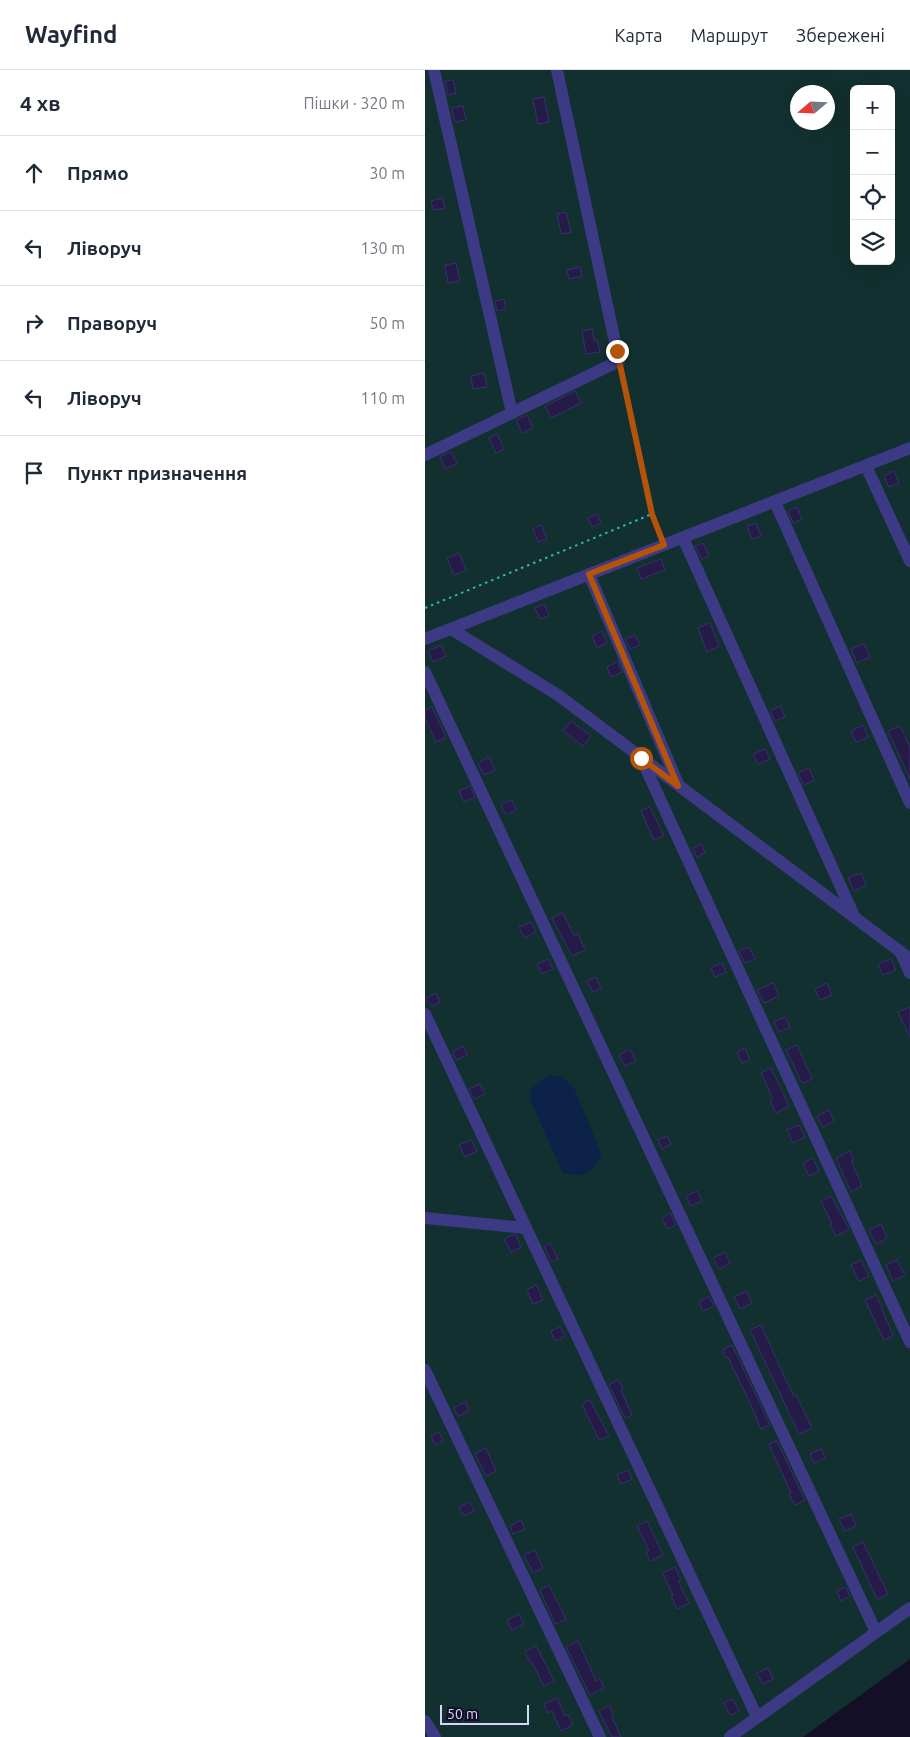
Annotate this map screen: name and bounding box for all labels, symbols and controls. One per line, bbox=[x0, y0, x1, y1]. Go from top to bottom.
text: Wayfind bbox=[25, 21, 117, 48]
text: Карта bbox=[614, 25, 662, 45]
text: Маршрут bbox=[690, 25, 768, 45]
text: Збережені bbox=[796, 25, 885, 45]
north arrow bbox=[790, 85, 835, 130]
map controls bbox=[850, 85, 895, 265]
button: + bbox=[850, 85, 895, 130]
text: 4 хв bbox=[20, 91, 61, 115]
text: Пішки · 320 m bbox=[304, 94, 405, 112]
button: − bbox=[850, 130, 895, 175]
icon: ahead bbox=[20, 159, 48, 187]
text: Прямо bbox=[67, 162, 129, 184]
text: 30 m bbox=[369, 164, 405, 182]
button: locate bbox=[850, 175, 895, 220]
button: layers bbox=[850, 220, 895, 265]
icon: left bbox=[20, 234, 48, 262]
text: Ліворуч bbox=[67, 237, 141, 259]
text: 130 m bbox=[360, 239, 405, 257]
icon: right bbox=[20, 309, 48, 337]
text: Праворуч bbox=[67, 312, 157, 334]
text: 50 m bbox=[369, 314, 405, 332]
route end bbox=[606, 340, 629, 363]
icon: left bbox=[20, 384, 48, 412]
text: Ліворуч bbox=[67, 387, 141, 409]
text: 110 m bbox=[360, 389, 405, 407]
icon: arrive bbox=[20, 459, 48, 487]
text: Пункт призначення bbox=[67, 462, 247, 484]
route start bbox=[630, 747, 653, 770]
scale bar bbox=[440, 1702, 529, 1725]
text: 50 m bbox=[447, 1706, 478, 1722]

